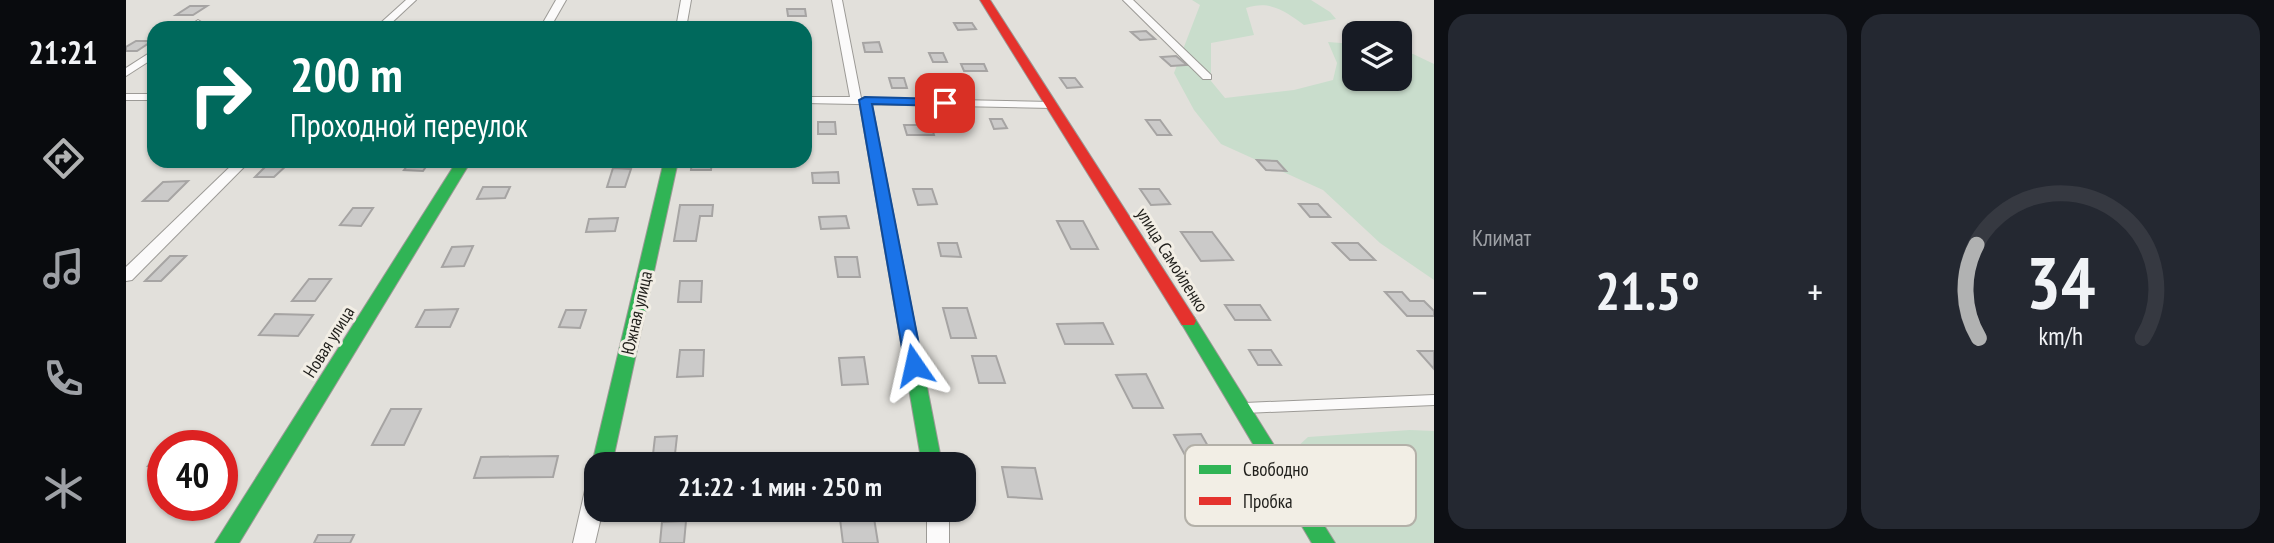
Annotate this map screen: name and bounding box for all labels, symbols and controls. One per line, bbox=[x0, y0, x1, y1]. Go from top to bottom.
map controls bbox=[1342, 21, 1412, 91]
button: layers bbox=[1342, 21, 1412, 91]
text: 21:21 bbox=[28, 31, 98, 73]
text: 200 m bbox=[290, 42, 403, 106]
icon: right bbox=[175, 49, 266, 140]
pin bbox=[915, 73, 975, 133]
icon: arrive bbox=[926, 84, 964, 122]
text: Проходной переулок bbox=[290, 104, 528, 146]
icon: directions bbox=[39, 134, 88, 183]
street label: улица Самойленко bbox=[1131, 203, 1214, 316]
text: Климат bbox=[1472, 223, 1531, 252]
text: 34 bbox=[2026, 234, 2095, 328]
icon: music bbox=[39, 244, 88, 293]
text: 21.5° bbox=[1595, 257, 1700, 324]
text: − bbox=[1472, 267, 1488, 316]
text: + bbox=[1807, 267, 1823, 316]
street label: Южная улица bbox=[616, 269, 657, 357]
street label: Новая улица bbox=[298, 302, 359, 382]
text: km/h bbox=[2038, 319, 2083, 351]
position arrow bbox=[877, 328, 951, 402]
icon: phone bbox=[39, 354, 88, 403]
speed limit sign: 40 bbox=[147, 430, 238, 521]
legend bbox=[1185, 445, 1416, 526]
text: Свободно bbox=[1243, 457, 1309, 481]
icon: climate bbox=[39, 464, 88, 513]
text: 21:22 · 1 мин · 250 m bbox=[678, 470, 882, 503]
text: Пробка bbox=[1243, 489, 1293, 513]

